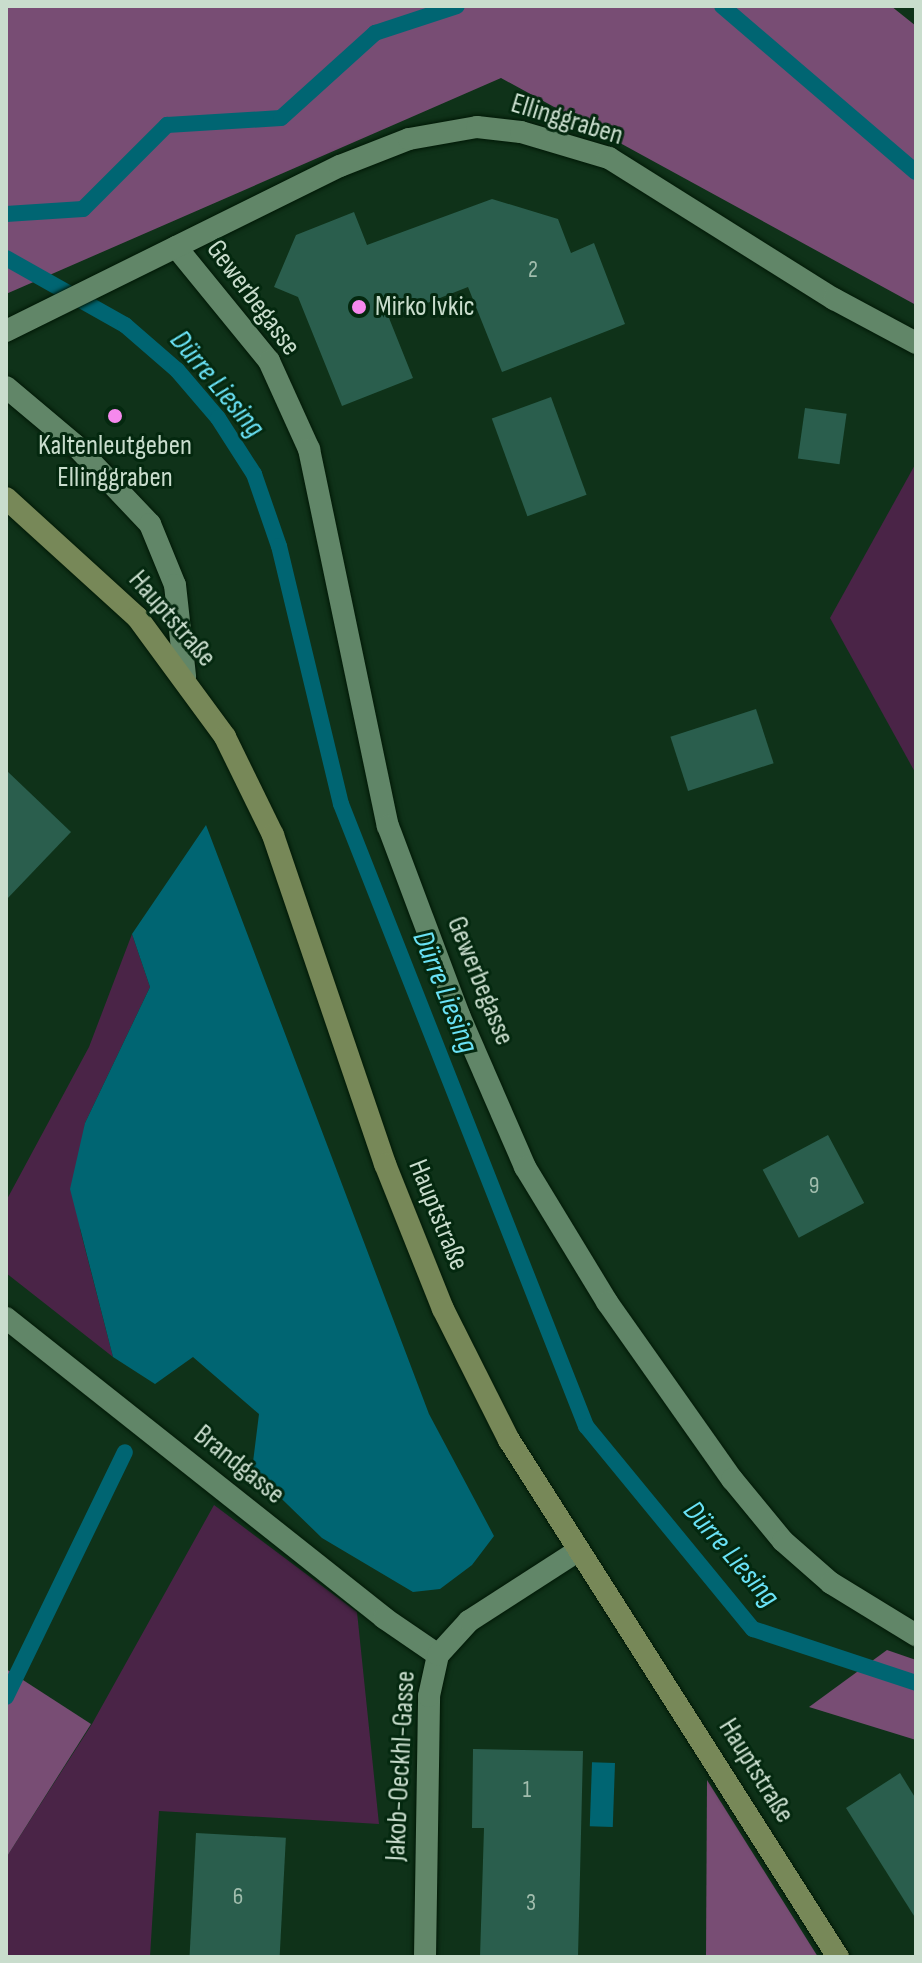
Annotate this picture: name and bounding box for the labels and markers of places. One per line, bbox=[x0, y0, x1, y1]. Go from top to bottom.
place label: Mirko Ivkic bbox=[375, 290, 475, 324]
marker: Mirko Ivkic bbox=[350, 298, 368, 316]
marker: Kaltenleutgeben Ellinggraben bbox=[106, 407, 124, 425]
place label: Kaltenleutgeben Ellinggraben bbox=[38, 429, 192, 495]

